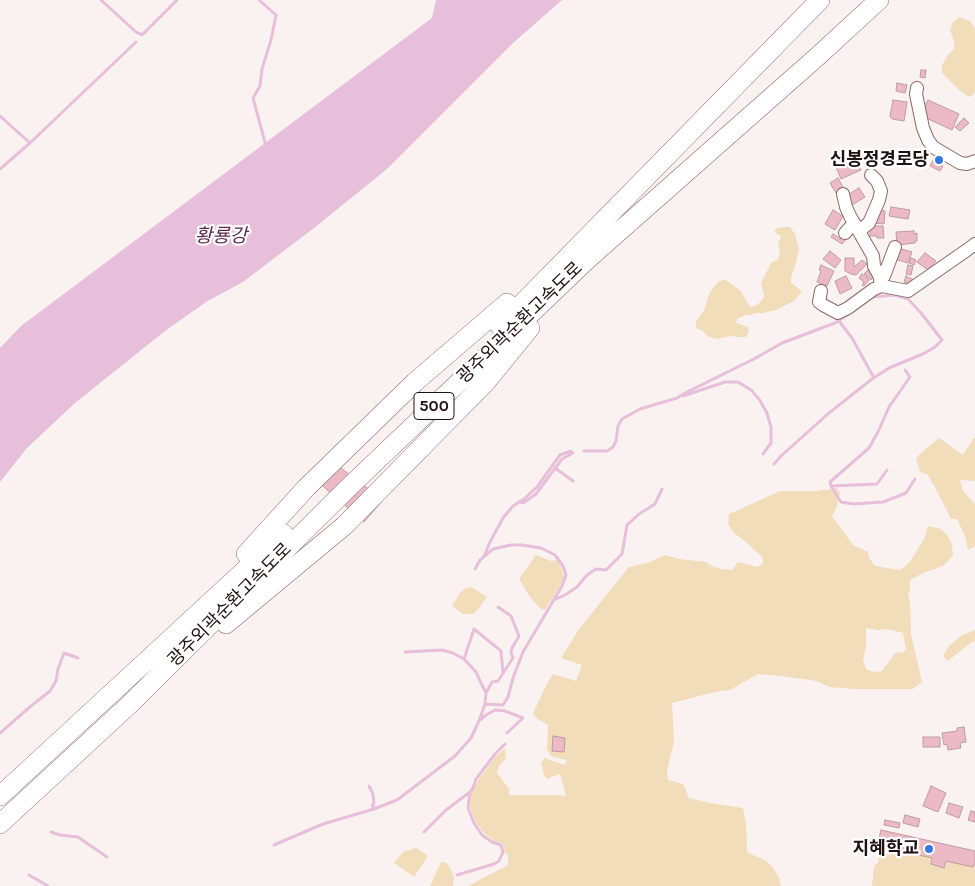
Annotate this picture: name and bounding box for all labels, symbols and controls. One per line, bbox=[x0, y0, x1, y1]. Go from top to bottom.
place label: 신봉정경로당 bbox=[830, 149, 929, 171]
marker: 신봉정경로당 bbox=[933, 154, 945, 166]
water label: 황룡강 bbox=[195, 226, 247, 248]
street label: 광주외곽순환고속도로 bbox=[453, 258, 587, 388]
road number: 500 bbox=[414, 392, 454, 420]
street label: 광주외곽순환고속도로 bbox=[164, 539, 296, 671]
place label: 지혜학교 bbox=[853, 838, 919, 860]
marker: 지혜학교 bbox=[923, 843, 935, 855]

